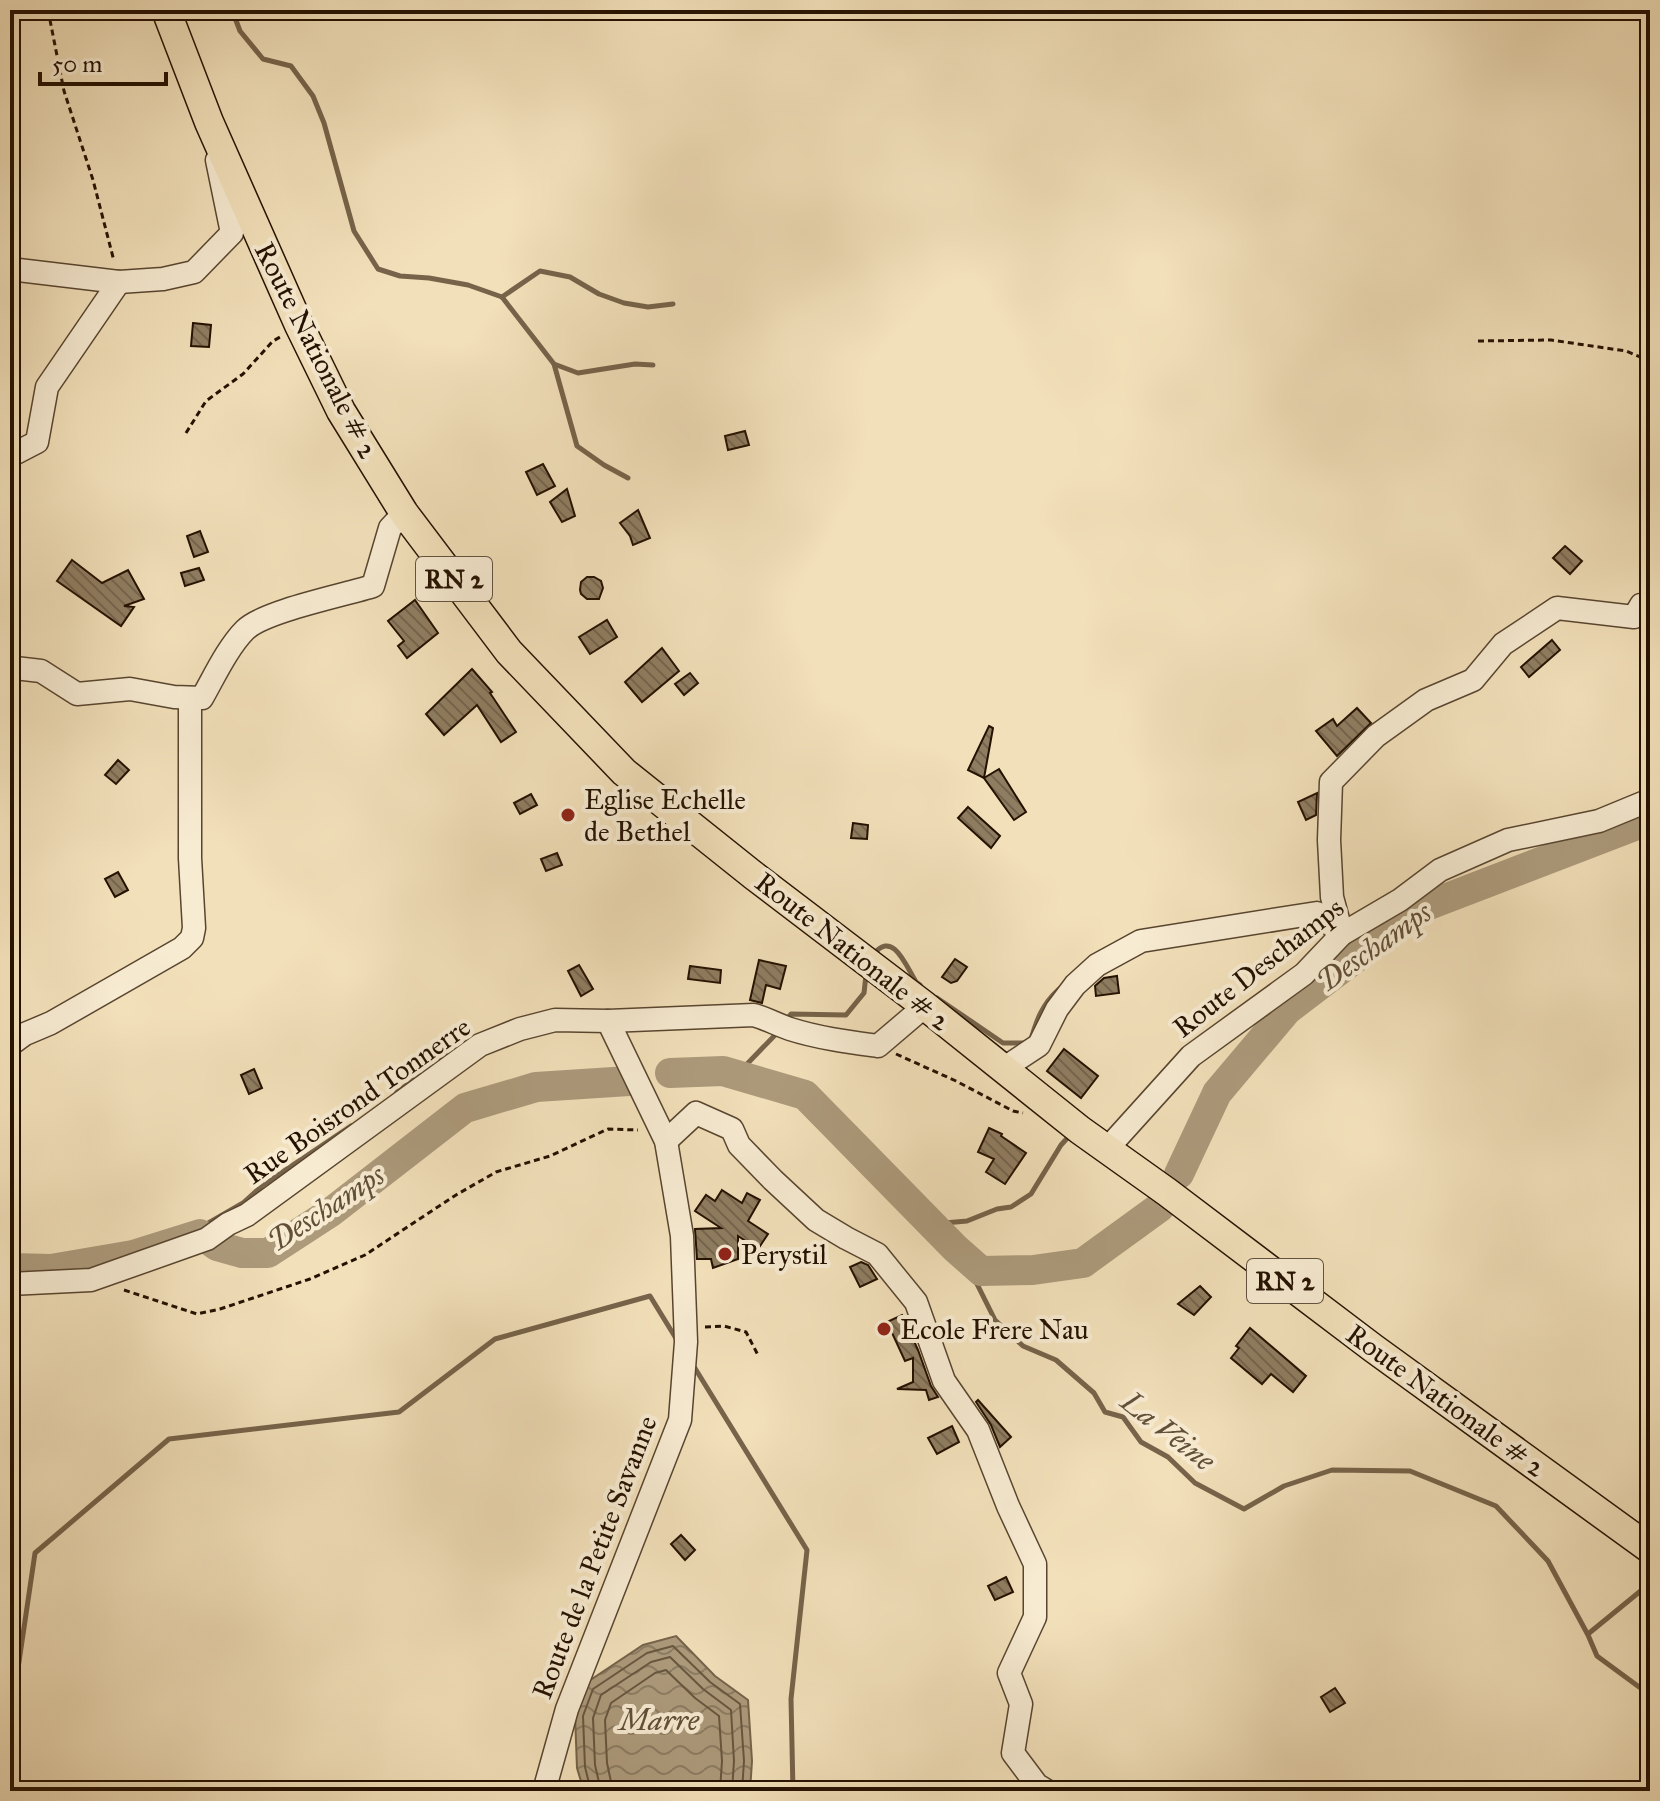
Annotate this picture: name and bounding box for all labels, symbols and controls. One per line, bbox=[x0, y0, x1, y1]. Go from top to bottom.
scale bar bbox=[40, 36, 166, 86]
text: 50 m bbox=[52, 49, 102, 79]
street label: Route Nationale # 2 bbox=[247, 236, 386, 464]
road number: RN 2 bbox=[416, 557, 492, 601]
place label: Eglise Echelle de Bethel bbox=[584, 782, 746, 849]
marker: Eglise Echelle de Bethel bbox=[559, 806, 577, 824]
street label: Route Nationale # 2 bbox=[748, 864, 957, 1039]
street label: Route Deschamps bbox=[1166, 890, 1351, 1045]
water label: Deschamps bbox=[1310, 894, 1440, 1000]
street label: Rue Boisrond Tonnerre bbox=[237, 1009, 477, 1192]
water label: Deschamps bbox=[261, 1156, 393, 1260]
place label: Perystil bbox=[741, 1237, 827, 1272]
marker: Perystil bbox=[716, 1245, 734, 1263]
road number: RN 2 bbox=[1247, 1259, 1323, 1303]
place label: Ecole Frere Nau bbox=[900, 1312, 1089, 1347]
street label: Route Nationale # 2 bbox=[1339, 1316, 1552, 1485]
marker: Ecole Frere Nau bbox=[875, 1320, 893, 1338]
water label: La Veine bbox=[1113, 1382, 1223, 1479]
street label: Route de la Petite Savanne bbox=[524, 1411, 665, 1704]
water label: Marre bbox=[616, 1702, 700, 1738]

